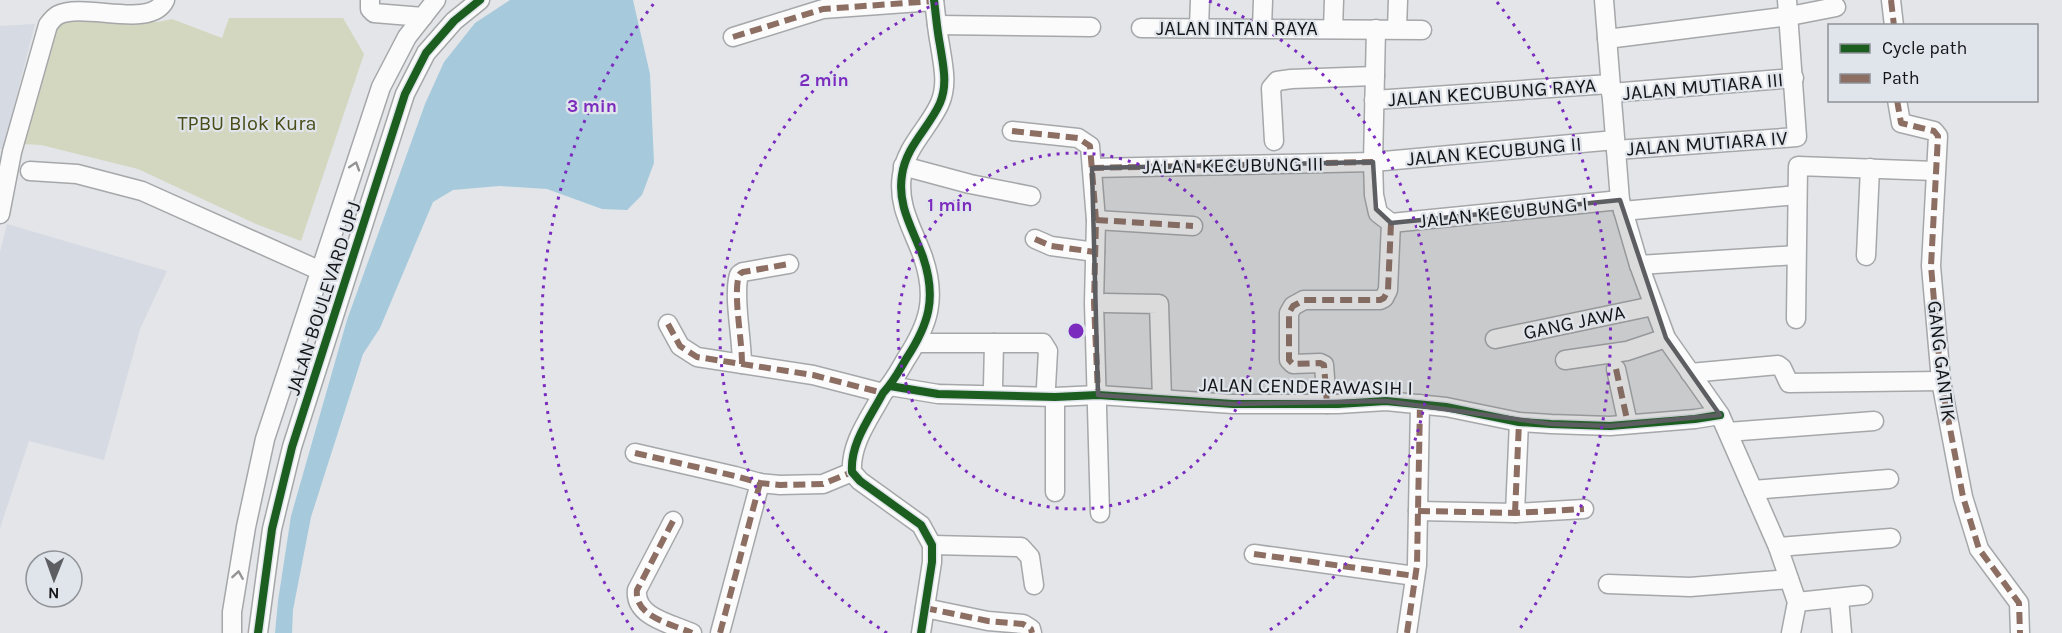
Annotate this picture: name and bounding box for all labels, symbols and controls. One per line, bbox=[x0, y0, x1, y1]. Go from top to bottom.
street label: JALAN INTAN RAYA bbox=[1156, 17, 1318, 40]
legend bbox=[1828, 24, 2038, 102]
text: Cycle path bbox=[1882, 37, 1967, 59]
text: Path bbox=[1882, 67, 1920, 89]
street label: JALAN MUTIARA III bbox=[1622, 68, 1784, 105]
text: 2 min bbox=[799, 69, 849, 91]
street label: JALAN KECUBUNG RAYA bbox=[1387, 74, 1597, 111]
text: 3 min bbox=[567, 95, 617, 117]
park label: TPBU Blok Kura bbox=[178, 112, 316, 135]
street label: JALAN MUTIARA IV bbox=[1626, 126, 1788, 161]
street label: JALAN KECUBUNG II bbox=[1406, 132, 1582, 171]
street label: JALAN KECUBUNG III bbox=[1142, 152, 1324, 179]
one-way arrow bbox=[348, 161, 361, 172]
street label: JALAN KECUBUNG I bbox=[1417, 192, 1589, 233]
text: 1 min bbox=[927, 194, 973, 216]
street label: JALAN BOULEVARD UPJ bbox=[281, 198, 366, 398]
street label: GANG GANTIK bbox=[1923, 299, 1960, 423]
street label: GANG JAWA bbox=[1521, 300, 1627, 344]
centre of rings bbox=[1066, 321, 1086, 341]
street label: JALAN CENDERAWASIH I bbox=[1199, 373, 1413, 400]
north arrow bbox=[24, 549, 84, 609]
one-way arrow bbox=[232, 570, 244, 580]
text: N bbox=[48, 584, 60, 603]

